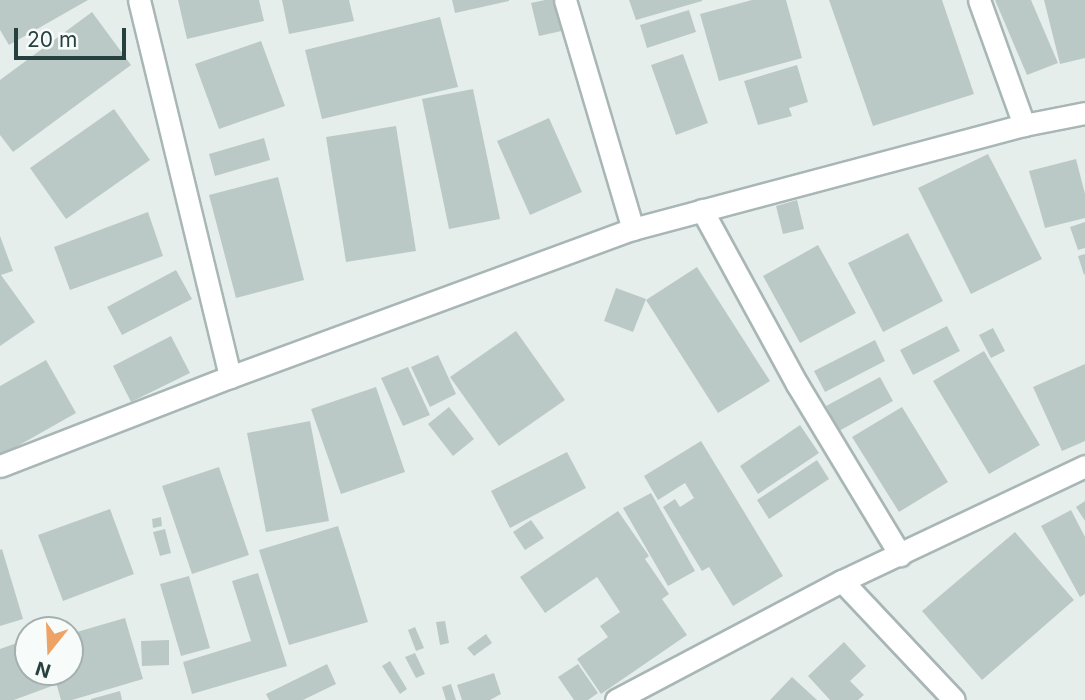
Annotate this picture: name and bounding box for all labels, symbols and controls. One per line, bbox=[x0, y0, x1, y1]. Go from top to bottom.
scale bar bbox=[18, 14, 130, 58]
text: 20 m bbox=[27, 27, 77, 52]
north arrow bbox=[14, 616, 84, 686]
text: N bbox=[33, 656, 53, 683]

